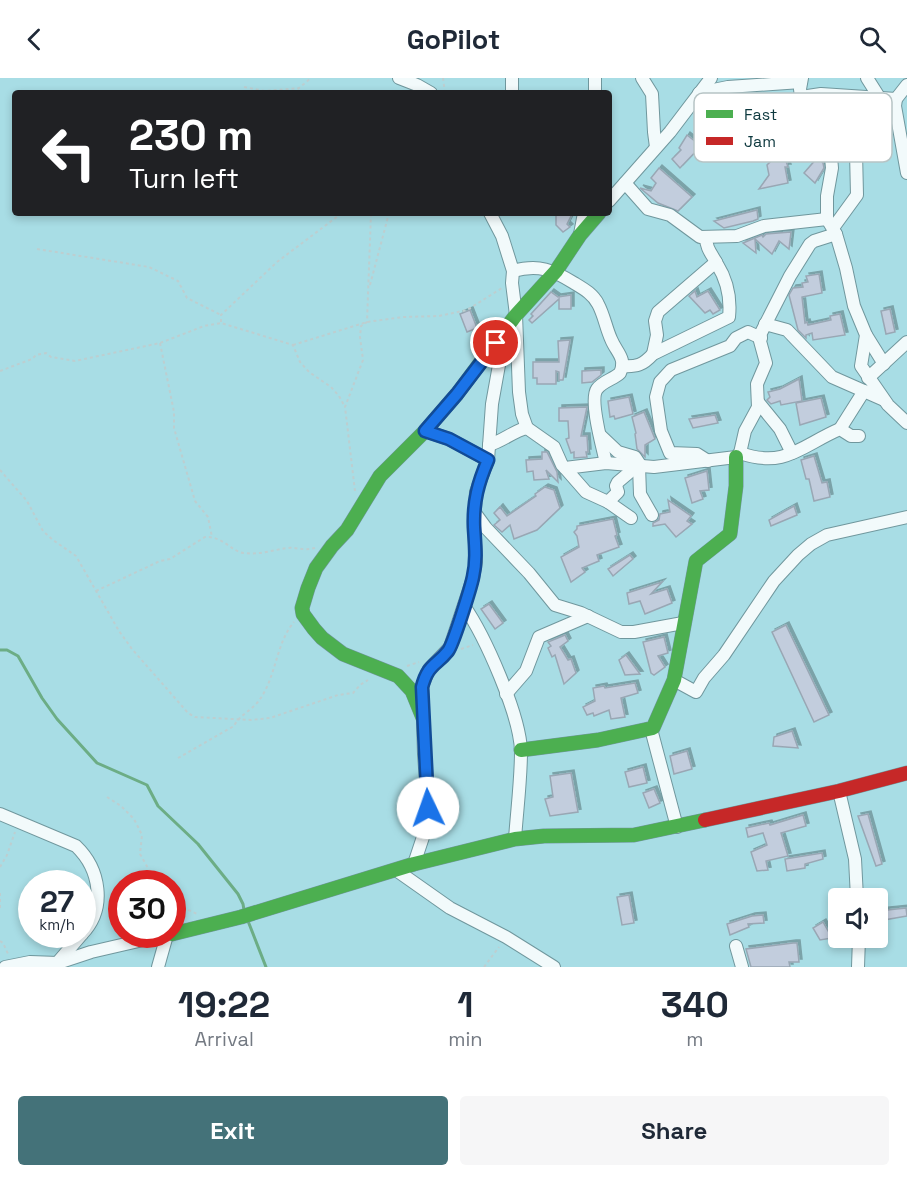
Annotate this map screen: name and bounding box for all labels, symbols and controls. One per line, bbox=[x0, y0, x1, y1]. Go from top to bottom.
text: GoPilot bbox=[407, 22, 500, 57]
icon: back bbox=[18, 23, 51, 56]
icon: search bbox=[856, 23, 889, 56]
legend bbox=[694, 93, 892, 162]
text: Fast bbox=[744, 104, 777, 125]
text: 230 m bbox=[129, 109, 253, 162]
icon: left bbox=[30, 114, 108, 192]
text: Jam bbox=[744, 131, 776, 152]
text: Turn left bbox=[129, 161, 239, 196]
pin bbox=[470, 317, 521, 368]
icon: arrive bbox=[479, 326, 512, 359]
position arrow bbox=[396, 776, 460, 840]
speed limit sign: 30 bbox=[108, 870, 186, 948]
text: 27 bbox=[40, 882, 74, 921]
map controls bbox=[828, 888, 888, 948]
button: sound bbox=[828, 888, 888, 948]
text: km/h bbox=[39, 915, 75, 934]
text: 19:22 bbox=[178, 982, 270, 1028]
text: 1 bbox=[457, 982, 474, 1028]
text: 340 bbox=[661, 982, 729, 1028]
text: Arrival bbox=[194, 1026, 254, 1052]
text: min bbox=[448, 1026, 483, 1052]
text: m bbox=[686, 1026, 703, 1052]
button: Exit bbox=[18, 1096, 448, 1165]
button: Share bbox=[460, 1096, 889, 1165]

